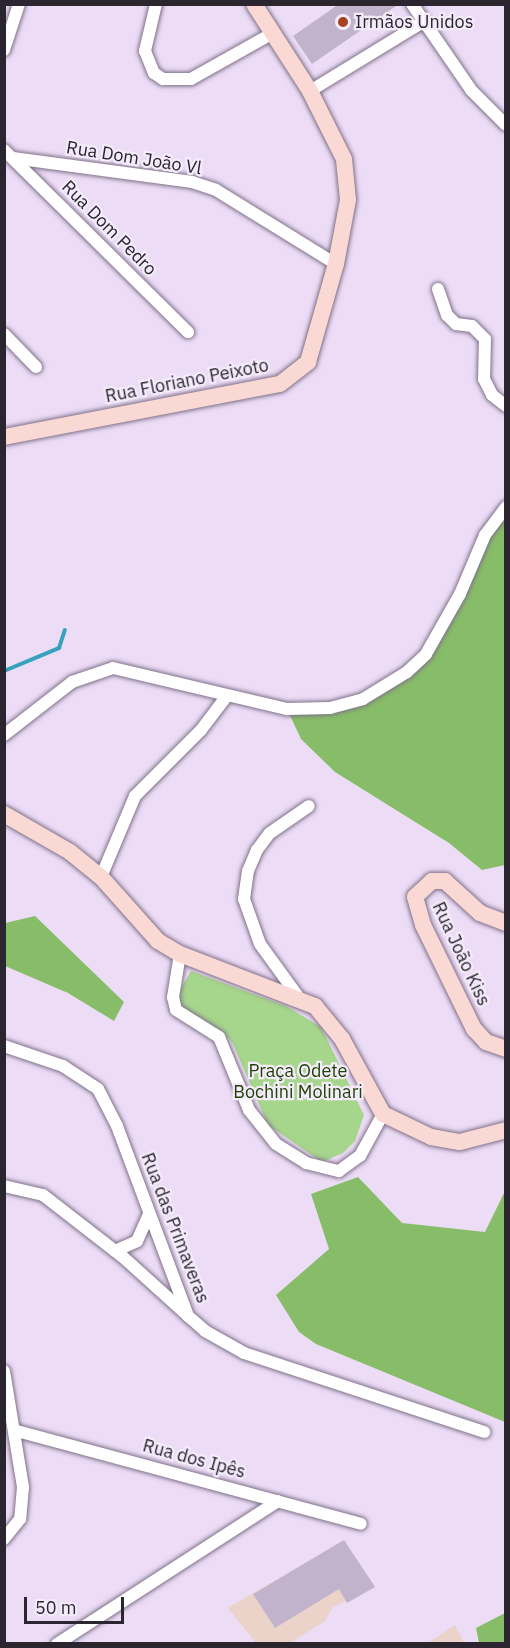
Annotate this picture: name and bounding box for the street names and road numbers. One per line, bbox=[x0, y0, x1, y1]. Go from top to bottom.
street label: Rua Dom João Vl bbox=[65, 137, 203, 179]
street label: Rua Dom Pedro bbox=[57, 176, 161, 280]
street label: Rua Floriano Peixoto bbox=[103, 355, 271, 407]
street label: Rua João Kiss bbox=[428, 899, 494, 1009]
street label: Rua das Primaveras bbox=[136, 1150, 214, 1306]
street label: Rua dos Ipês bbox=[140, 1435, 248, 1483]

